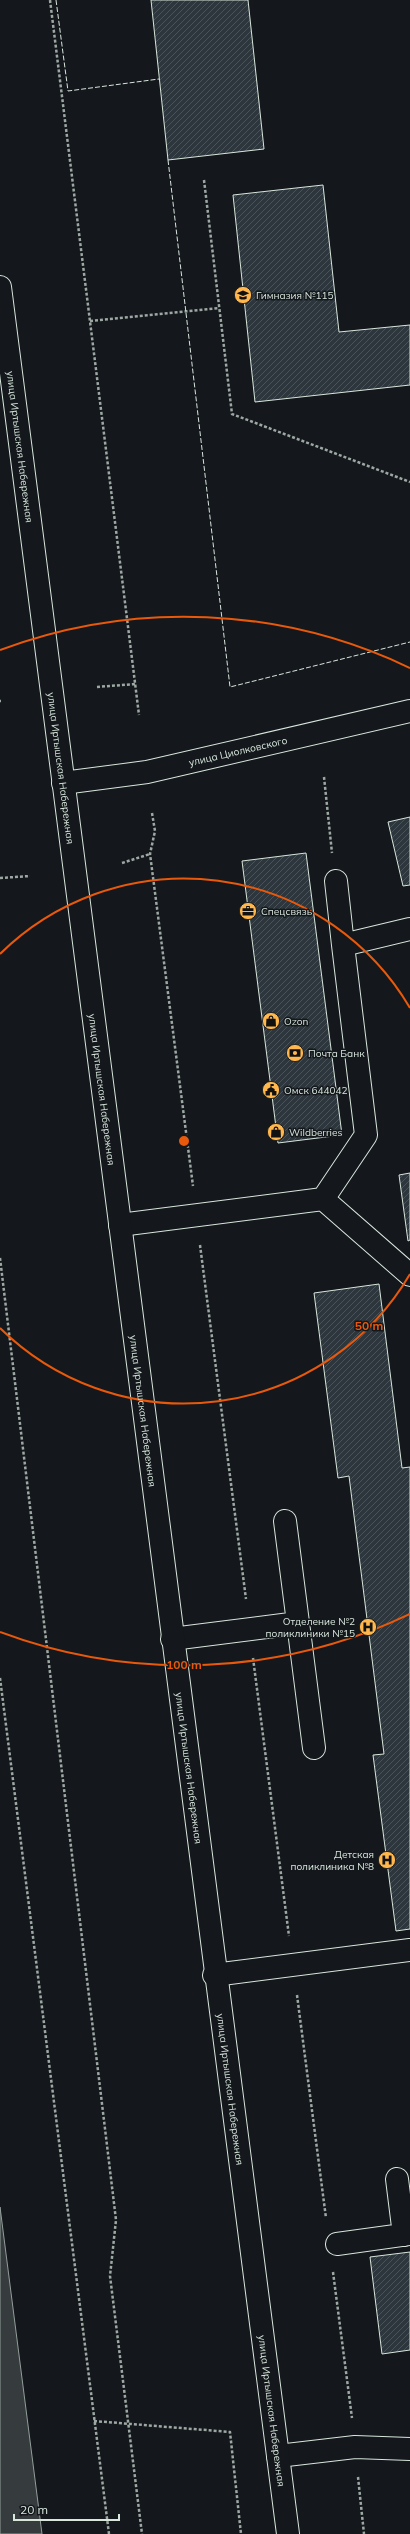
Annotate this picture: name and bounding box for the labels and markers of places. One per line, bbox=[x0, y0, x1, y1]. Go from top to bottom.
school or university icon: Гимназия №115 bbox=[233, 285, 253, 305]
place label: Гимназия №115 bbox=[256, 289, 334, 302]
office icon: Спецсвязь bbox=[238, 901, 258, 921]
place label: Спецсвязь bbox=[261, 905, 313, 918]
shop icon: Ozon bbox=[261, 1011, 281, 1031]
place label: Ozon bbox=[284, 1015, 309, 1028]
bank icon: Почта Банк bbox=[285, 1043, 305, 1063]
place label: Почта Банк bbox=[308, 1047, 365, 1060]
public building icon: Омск 644042 bbox=[261, 1080, 281, 1100]
place label: Омск 644042 bbox=[284, 1084, 348, 1097]
shop icon: Wildberries bbox=[266, 1122, 286, 1142]
place label: Wildberries bbox=[289, 1126, 342, 1139]
centre of rings bbox=[177, 1134, 191, 1148]
place label: Отделение №2 поликлиники №15 bbox=[266, 1615, 355, 1640]
hospital icon: Отделение №2 поликлиники №15 bbox=[358, 1617, 378, 1637]
place label: Детская поликлиника №8 bbox=[290, 1848, 374, 1873]
hospital icon: Детская поликлиника №8 bbox=[377, 1850, 397, 1870]

